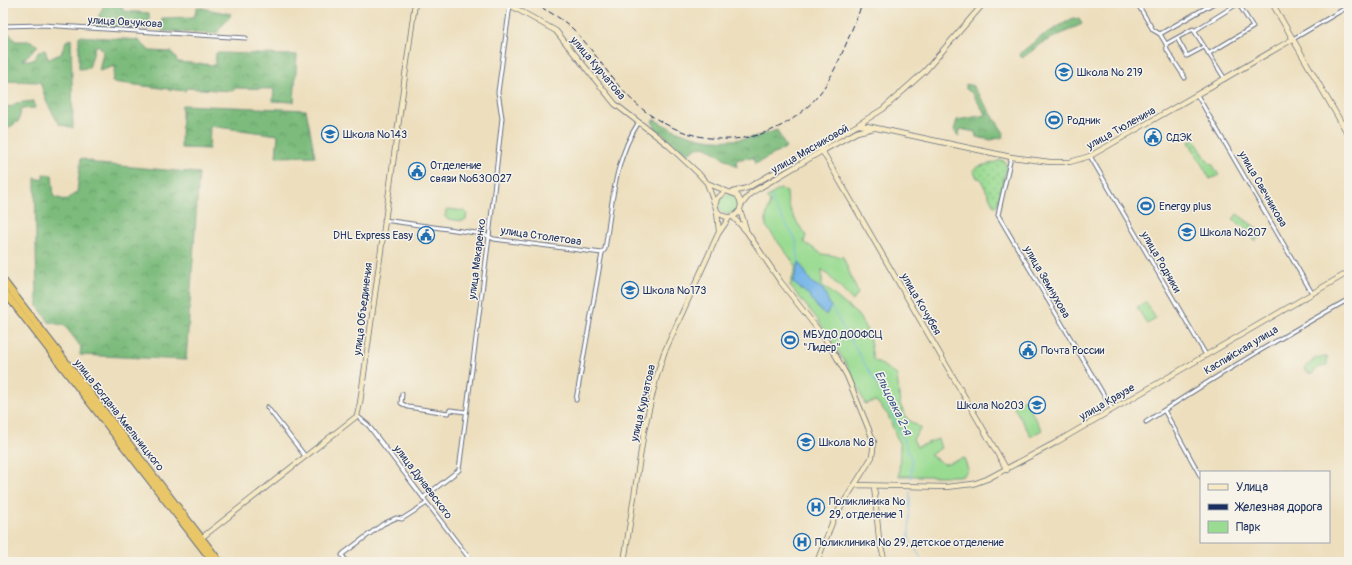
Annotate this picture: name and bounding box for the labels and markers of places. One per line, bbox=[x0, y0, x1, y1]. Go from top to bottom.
school or university icon: Школа № 219 bbox=[1054, 62, 1074, 82]
place label: Школа № 219 bbox=[1077, 66, 1143, 79]
sports icon: Родник bbox=[1044, 110, 1064, 130]
place label: Родник bbox=[1067, 114, 1101, 127]
school or university icon: Школа №143 bbox=[320, 124, 340, 144]
public building icon: СДЭК bbox=[1143, 127, 1163, 147]
place label: Школа №143 bbox=[343, 128, 407, 141]
place label: СДЭК bbox=[1166, 131, 1192, 144]
place label: Отделение связи №630027 bbox=[430, 159, 512, 185]
public building icon: Отделение связи №630027 bbox=[407, 161, 427, 181]
sports icon: Energy plus bbox=[1136, 196, 1156, 216]
place label: Energy plus bbox=[1159, 200, 1211, 213]
school or university icon: Школа №207 bbox=[1177, 222, 1197, 242]
public building icon: DHL Express Easy bbox=[416, 225, 436, 245]
place label: Школа №207 bbox=[1200, 226, 1267, 239]
place label: DHL Express Easy bbox=[333, 229, 413, 242]
school or university icon: Школа №173 bbox=[620, 280, 640, 300]
place label: Школа №173 bbox=[643, 284, 706, 297]
place label: МБУДО ДООФСЦ "Лидер" bbox=[803, 328, 883, 354]
sports icon: МБУДО ДООФСЦ "Лидер" bbox=[780, 330, 800, 350]
public building icon: Почта России bbox=[1018, 340, 1038, 360]
place label: Почта России bbox=[1041, 344, 1105, 357]
school or university icon: Школа №203 bbox=[1027, 395, 1047, 415]
place label: Школа №203 bbox=[957, 399, 1024, 412]
school or university icon: Школа № 8 bbox=[796, 432, 816, 452]
place label: Школа № 8 bbox=[819, 436, 875, 449]
place label: Поликлиника № 29, отделение 1 bbox=[829, 495, 906, 521]
hospital icon: Поликлиника № 29, отделение 1 bbox=[806, 497, 826, 517]
hospital icon: Поликлиника № 29, детское отделение bbox=[792, 532, 812, 552]
place label: Поликлиника № 29, детское отделение bbox=[815, 536, 1004, 549]

